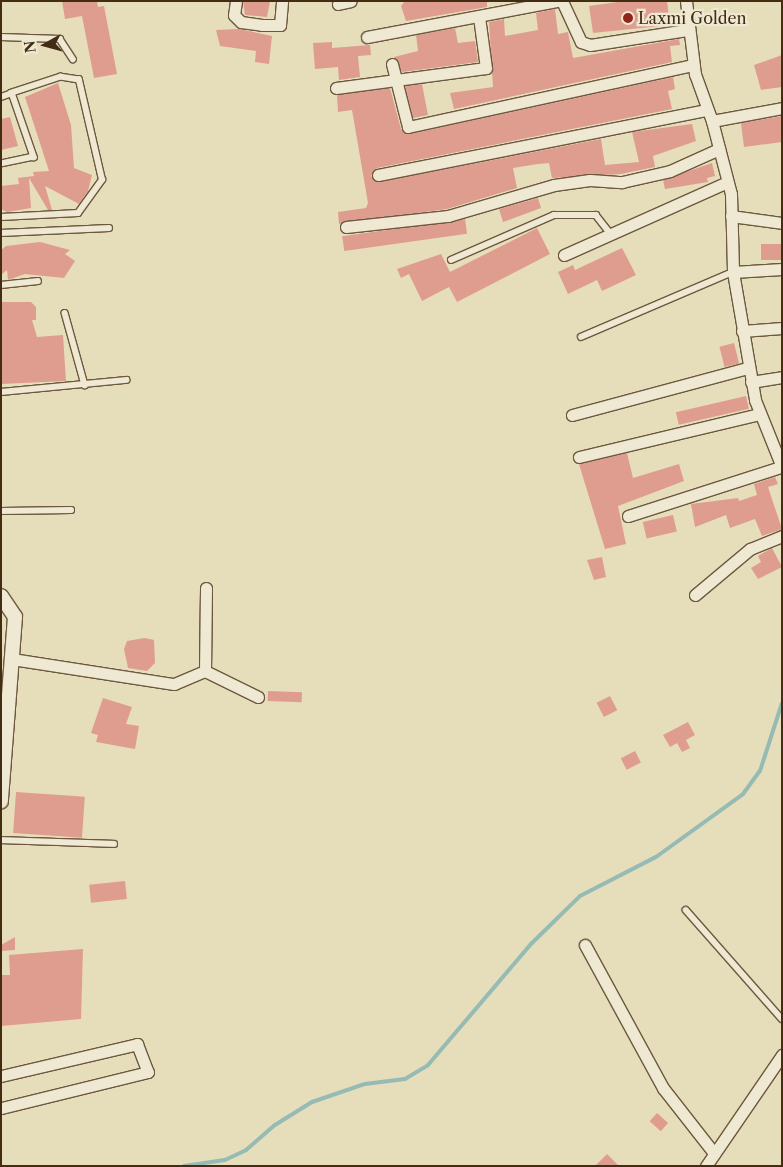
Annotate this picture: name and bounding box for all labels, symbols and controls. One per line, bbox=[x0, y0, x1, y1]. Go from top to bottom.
place label: Laxmi Golden bbox=[638, 8, 746, 28]
marker: Laxmi Golden bbox=[622, 12, 634, 24]
north arrow bbox=[20, 20, 70, 70]
text: N bbox=[20, 40, 40, 54]

